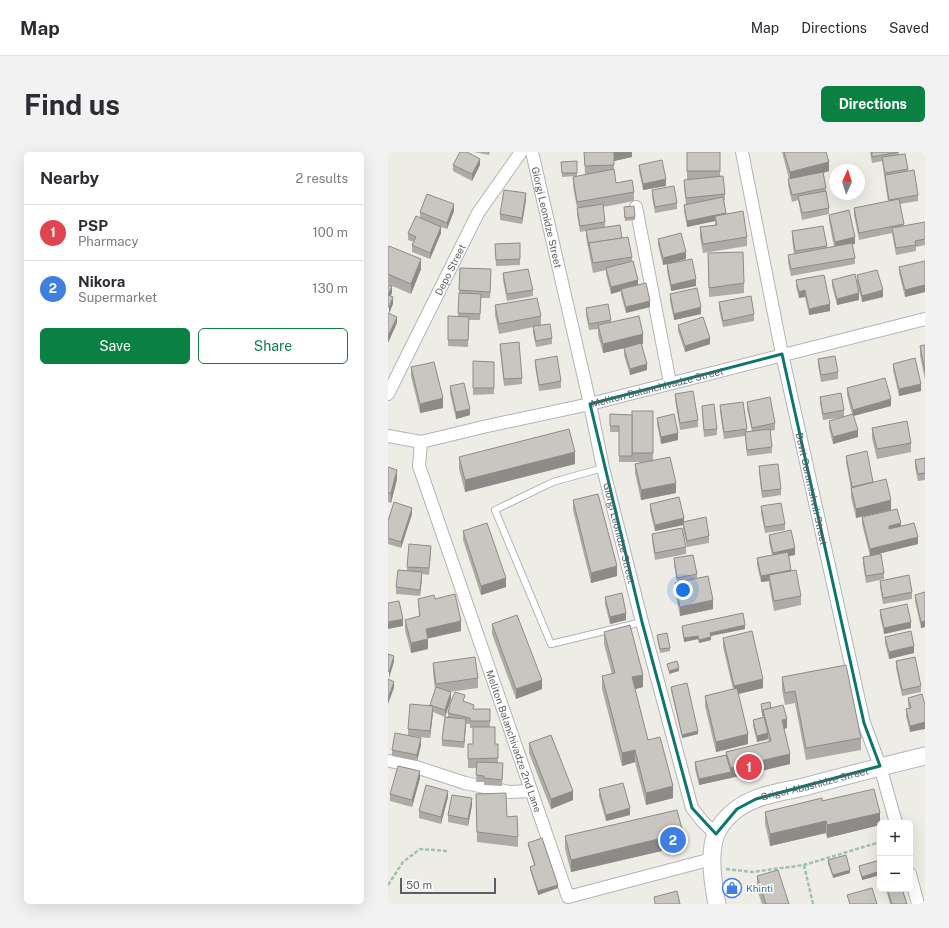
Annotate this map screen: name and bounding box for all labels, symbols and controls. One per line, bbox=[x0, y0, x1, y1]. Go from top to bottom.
text: Map bbox=[20, 17, 60, 39]
text: Map bbox=[751, 20, 779, 36]
text: Directions bbox=[801, 20, 867, 36]
text: Saved bbox=[889, 20, 929, 36]
button: Directions bbox=[821, 86, 925, 122]
text: Find us bbox=[24, 88, 120, 121]
north arrow bbox=[829, 164, 865, 200]
street label: Giorgi Leonidze Street bbox=[530, 165, 565, 269]
text: Nearby bbox=[40, 168, 99, 188]
text: 2 results bbox=[296, 171, 348, 186]
text: PSP bbox=[78, 217, 108, 234]
text: 1 bbox=[50, 225, 56, 240]
text: 100 m bbox=[312, 225, 348, 240]
text: Pharmacy bbox=[78, 234, 138, 249]
street label: Depo Street bbox=[432, 242, 468, 297]
text: Nikora bbox=[78, 273, 125, 290]
text: 2 bbox=[49, 281, 57, 296]
text: 130 m bbox=[312, 281, 348, 296]
text: Supermarket bbox=[78, 290, 157, 305]
button: Save bbox=[40, 328, 190, 364]
button: Share bbox=[198, 328, 348, 364]
street label: Meliton Balanchivadze Street bbox=[590, 364, 725, 410]
street label: Davit Guramishvili Street bbox=[794, 431, 830, 546]
street label: Giorgi Leonidze Street bbox=[601, 481, 638, 585]
your location bbox=[673, 580, 693, 600]
street label: Meliton Balanchivadze 2nd Lane bbox=[484, 668, 544, 814]
pin: 1 bbox=[736, 752, 762, 782]
street label: Grigol Abashidze Street bbox=[759, 764, 870, 803]
map controls bbox=[877, 820, 913, 892]
button: + bbox=[877, 820, 913, 856]
pin: 2 bbox=[660, 825, 686, 855]
button: − bbox=[877, 856, 913, 892]
scale bar bbox=[400, 876, 496, 895]
shop icon: Khinti bbox=[721, 877, 743, 899]
text: 50 m bbox=[406, 879, 432, 891]
place label: Khinti bbox=[746, 882, 773, 894]

